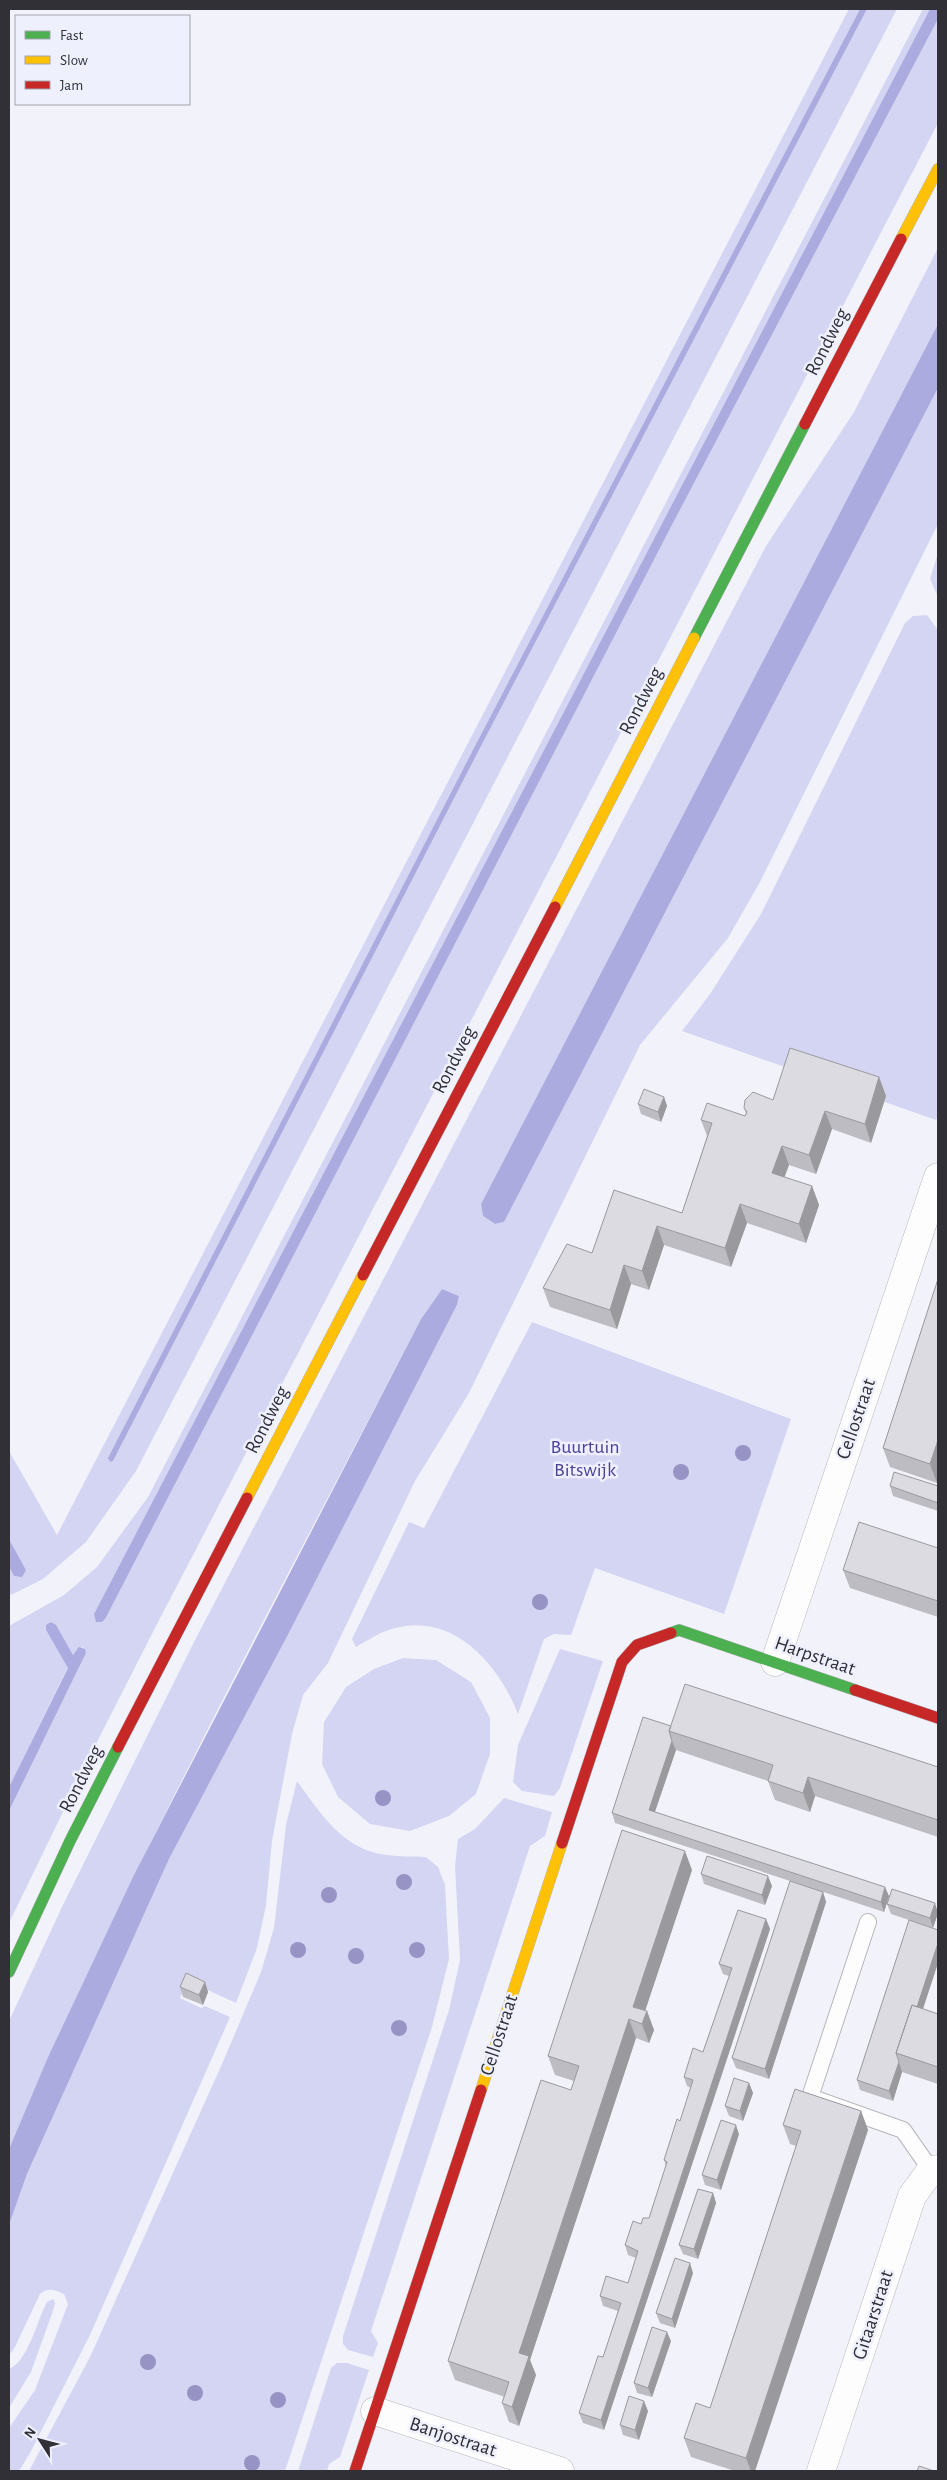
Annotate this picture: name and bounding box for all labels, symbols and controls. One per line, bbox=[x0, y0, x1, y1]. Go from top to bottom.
legend bbox=[15, 15, 190, 105]
text: Fast bbox=[60, 28, 84, 43]
text: Slow bbox=[60, 53, 88, 68]
text: Jam bbox=[60, 78, 83, 93]
street label: Rondweg bbox=[802, 305, 853, 379]
street label: Rondweg bbox=[616, 664, 667, 738]
street label: Rondweg bbox=[429, 1023, 480, 1097]
street label: Cellostraat bbox=[833, 1376, 879, 1462]
street label: Rondweg bbox=[242, 1383, 293, 1457]
park label: Buurtuin Bitswijk bbox=[550, 1437, 620, 1480]
street label: Harpstraat bbox=[772, 1633, 858, 1679]
street label: Rondweg bbox=[56, 1742, 107, 1816]
street label: Cellostraat bbox=[477, 1991, 522, 2078]
street label: Gitaarstraat bbox=[849, 2267, 897, 2362]
street label: Banjostraat bbox=[407, 2414, 500, 2461]
north arrow bbox=[15, 2415, 65, 2465]
text: N bbox=[22, 2425, 39, 2441]

